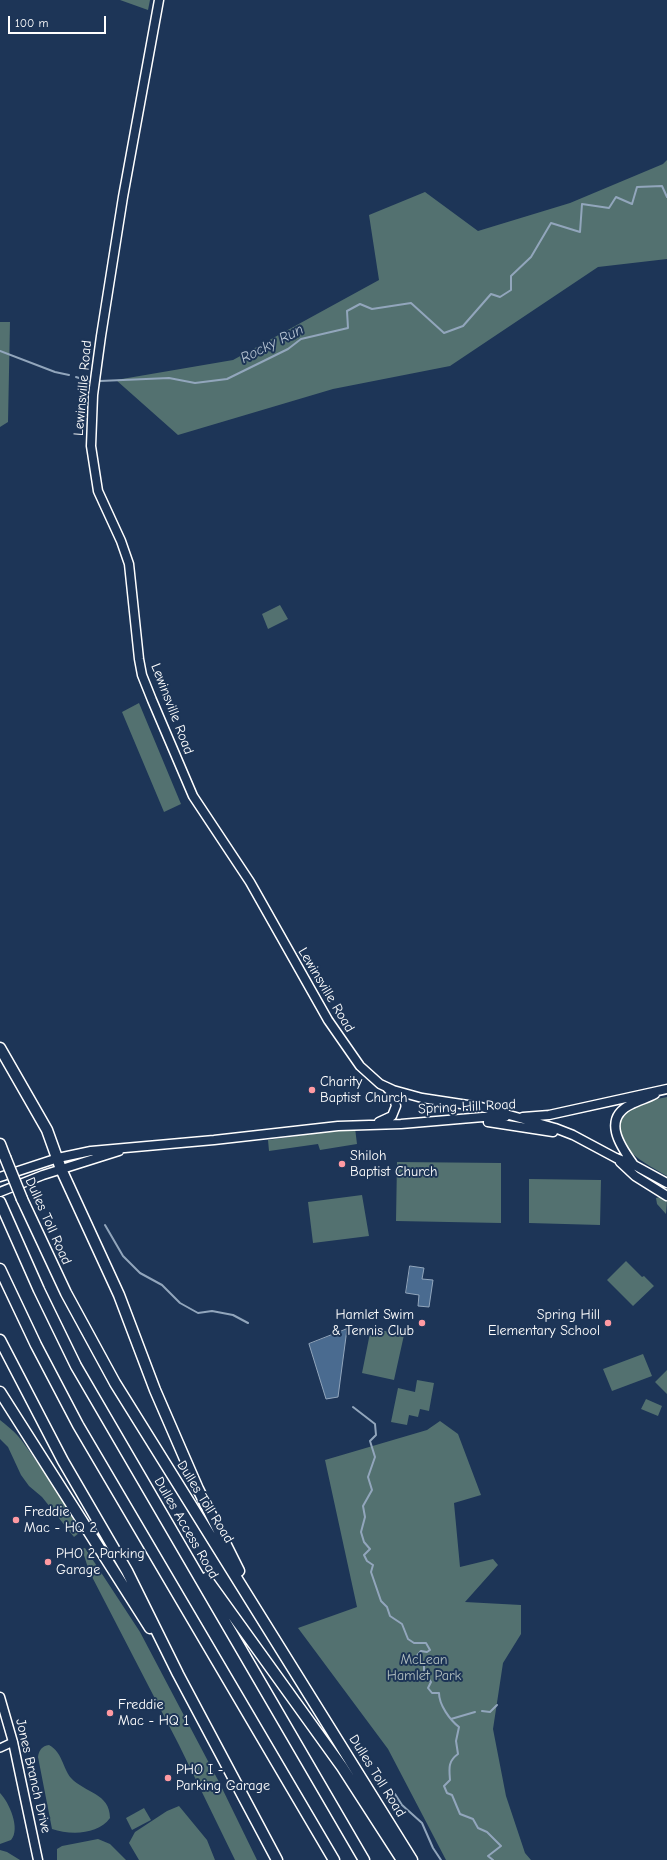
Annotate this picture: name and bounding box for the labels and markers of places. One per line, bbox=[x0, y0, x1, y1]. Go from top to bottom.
place label: Charity Baptist Church bbox=[320, 1074, 408, 1106]
marker: Charity Baptist Church bbox=[307, 1085, 317, 1095]
place label: Shiloh Baptist Church bbox=[350, 1148, 438, 1180]
marker: Shiloh Baptist Church bbox=[337, 1159, 347, 1169]
place label: Hamlet Swim & Tennis Club bbox=[332, 1307, 414, 1340]
place label: Spring Hill Elementary School bbox=[488, 1307, 600, 1340]
marker: Hamlet Swim & Tennis Club bbox=[417, 1318, 427, 1328]
marker: Spring Hill Elementary School bbox=[603, 1318, 613, 1328]
place label: Freddie Mac - HQ 2 bbox=[24, 1504, 97, 1536]
marker: Freddie Mac - HQ 2 bbox=[11, 1515, 21, 1525]
place label: PHO 2 Parking Garage bbox=[56, 1546, 145, 1578]
marker: PHO 2 Parking Garage bbox=[43, 1557, 53, 1567]
place label: Freddie Mac - HQ 1 bbox=[118, 1697, 189, 1730]
marker: Freddie Mac - HQ 1 bbox=[105, 1708, 115, 1718]
place label: PHO I - Parking Garage bbox=[176, 1762, 270, 1794]
marker: PHO I - Parking Garage bbox=[163, 1773, 173, 1783]

